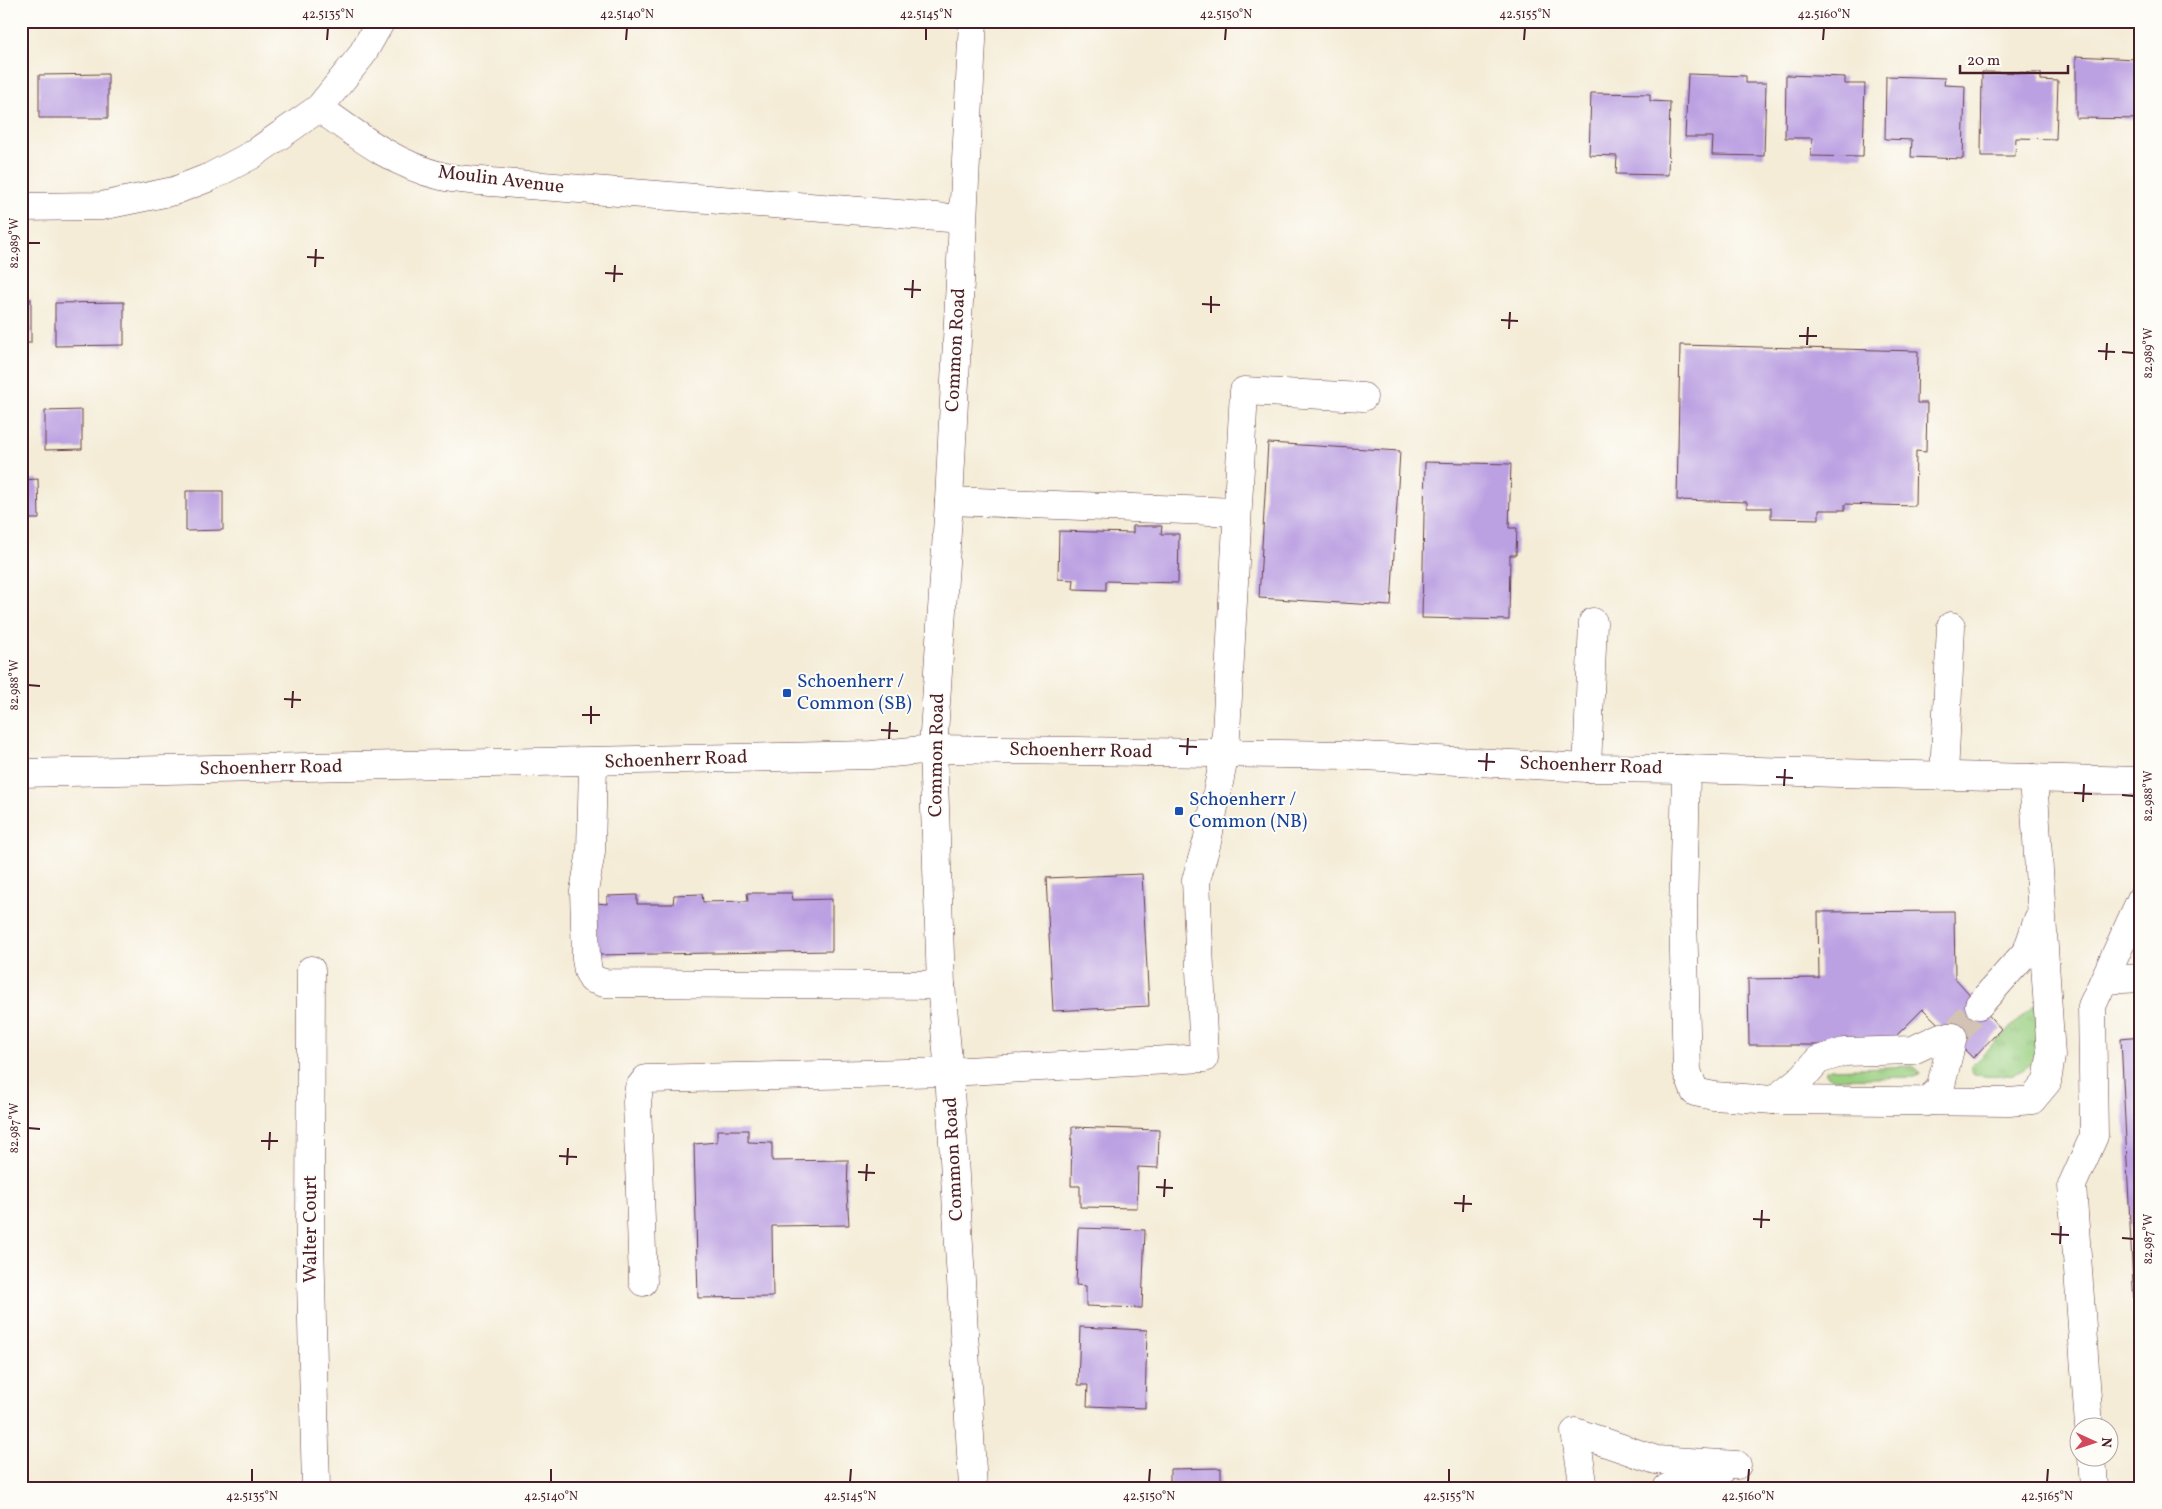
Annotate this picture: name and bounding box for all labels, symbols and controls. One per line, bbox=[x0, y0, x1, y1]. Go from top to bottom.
text: 42.5135°N bbox=[302, 7, 354, 23]
text: 42.5140°N bbox=[600, 7, 654, 23]
text: 42.5145°N bbox=[900, 7, 952, 23]
text: 42.5150°N bbox=[1200, 7, 1252, 23]
text: 42.5155°N bbox=[1499, 7, 1551, 23]
text: 42.5160°N bbox=[1797, 7, 1851, 23]
scale bar bbox=[1960, 42, 2067, 74]
text: 20 m bbox=[1967, 51, 2000, 72]
street label: Moulin Avenue bbox=[436, 159, 566, 201]
text: 82.989°W bbox=[7, 218, 23, 268]
street label: Common Road bbox=[940, 287, 972, 413]
text: 82.989°W bbox=[2141, 328, 2157, 378]
text: 82.988°W bbox=[7, 660, 23, 710]
place label: Schoenherr / Common (SB) bbox=[797, 669, 912, 717]
marker: Schoenherr / Common (SB) bbox=[781, 687, 793, 699]
street label: Common Road bbox=[923, 693, 951, 817]
street label: Schoenherr Road bbox=[1009, 737, 1153, 765]
street label: Schoenherr Road bbox=[604, 745, 748, 775]
street label: Schoenherr Road bbox=[1519, 751, 1663, 781]
street label: Schoenherr Road bbox=[199, 754, 343, 782]
text: 82.988°W bbox=[2141, 771, 2157, 821]
place label: Schoenherr / Common (NB) bbox=[1189, 787, 1307, 835]
marker: Schoenherr / Common (NB) bbox=[1173, 805, 1185, 817]
street label: Common Road bbox=[938, 1096, 970, 1222]
text: 82.987°W bbox=[7, 1103, 23, 1153]
street label: Walter Court bbox=[298, 1175, 324, 1283]
text: 82.987°W bbox=[2141, 1214, 2157, 1264]
north arrow bbox=[2070, 1416, 2120, 1466]
text: N bbox=[2096, 1437, 2115, 1448]
text: 42.5135°N bbox=[226, 1489, 278, 1505]
text: 42.5140°N bbox=[524, 1489, 578, 1505]
text: 42.5145°N bbox=[824, 1489, 876, 1505]
text: 42.5150°N bbox=[1123, 1489, 1175, 1505]
text: 42.5155°N bbox=[1423, 1489, 1475, 1505]
text: 42.5160°N bbox=[1721, 1489, 1775, 1505]
text: 42.5165°N bbox=[2021, 1489, 2073, 1505]

